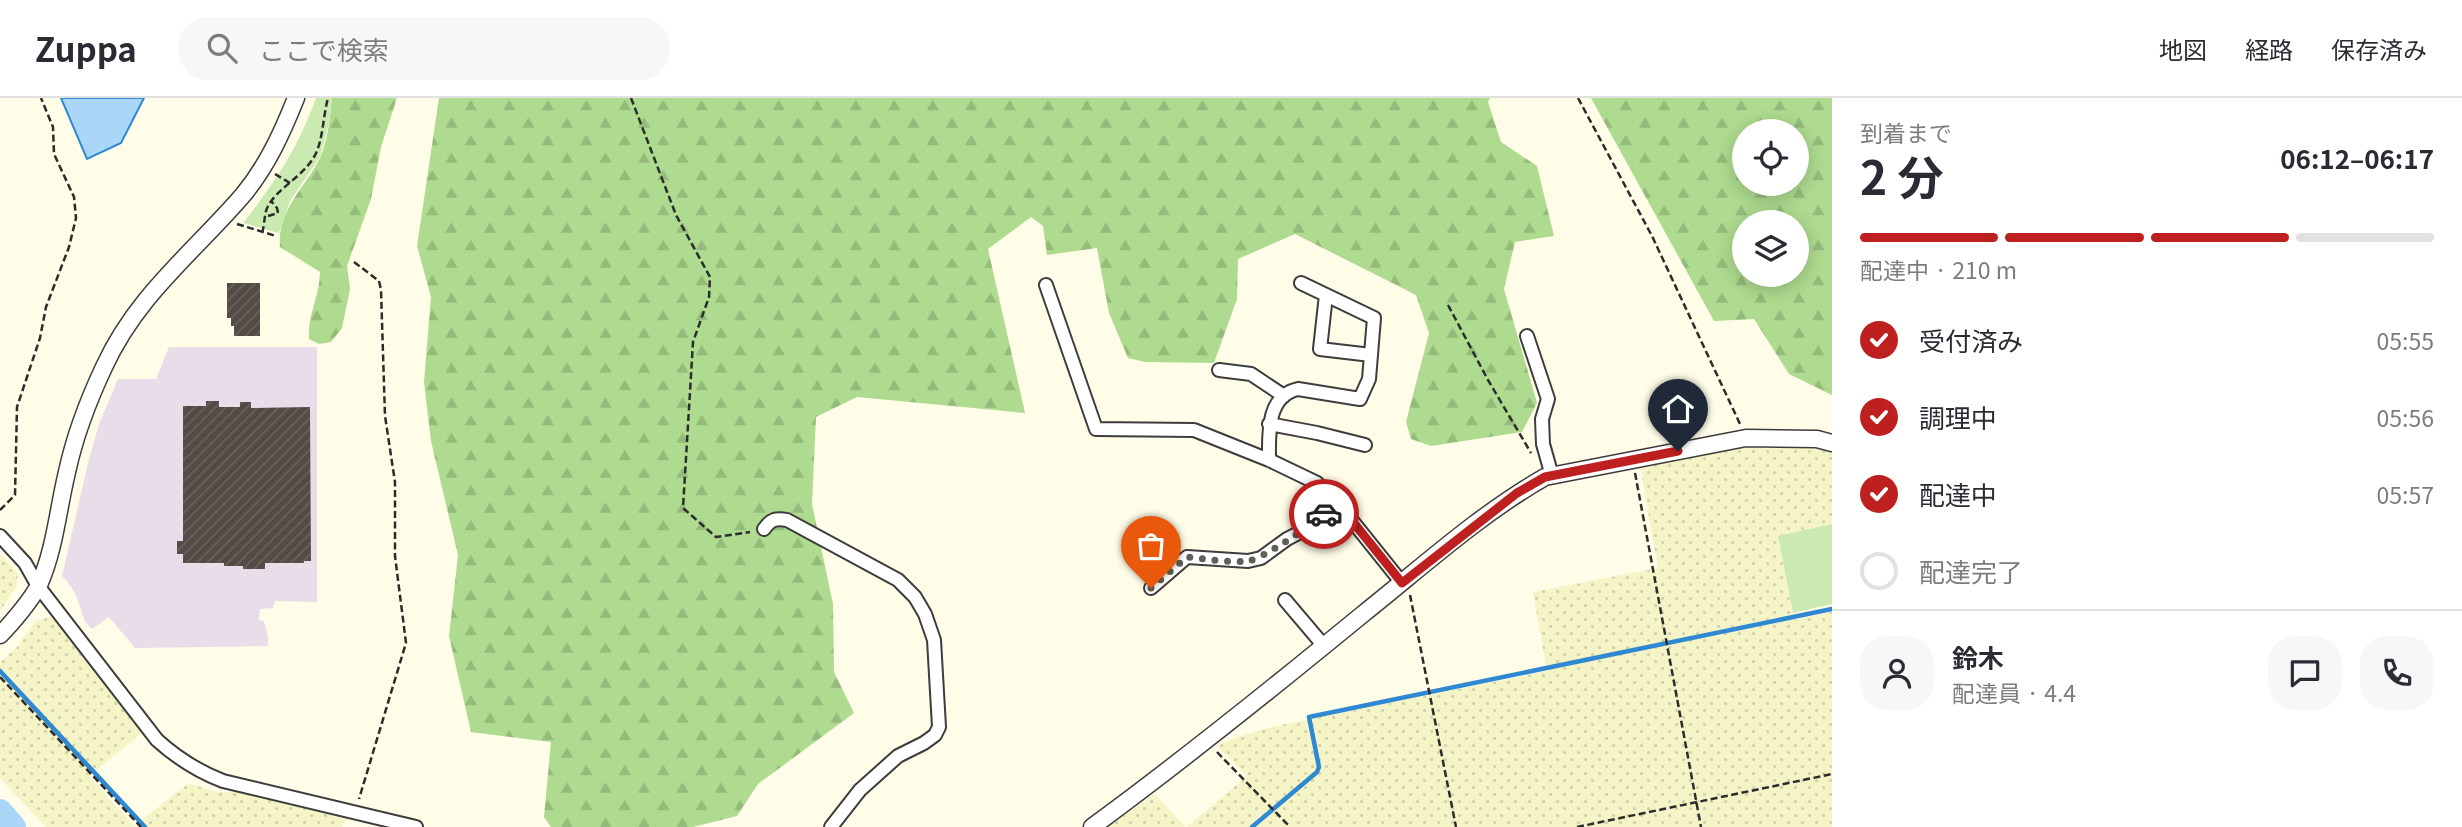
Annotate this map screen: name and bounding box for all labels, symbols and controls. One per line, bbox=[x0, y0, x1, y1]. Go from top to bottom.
search box bbox=[179, 17, 669, 80]
text: Zuppa bbox=[35, 24, 137, 72]
icon: search bbox=[203, 29, 241, 67]
text: ここで検索 bbox=[259, 30, 389, 67]
text: 地図 bbox=[2159, 31, 2207, 66]
text: 経路 bbox=[2245, 31, 2293, 66]
text: 保存済み bbox=[2331, 31, 2427, 66]
text: 到着まで bbox=[1860, 115, 1952, 149]
map controls bbox=[1732, 119, 1809, 287]
button: locate bbox=[1732, 119, 1809, 196]
text: 06:12–06:17 bbox=[2280, 139, 2434, 176]
text: 2 分 bbox=[1860, 142, 1944, 208]
button: layers bbox=[1732, 210, 1809, 287]
text: 配達中 · 210 m bbox=[1860, 252, 2017, 286]
icon: check bbox=[1860, 321, 1898, 359]
text: 受付済み bbox=[1919, 321, 2023, 358]
text: 05:55 bbox=[2377, 323, 2434, 357]
pin bbox=[1648, 379, 1708, 451]
icon: home bbox=[1659, 390, 1697, 428]
icon: check bbox=[1860, 398, 1898, 436]
text: 調理中 bbox=[1919, 398, 1997, 435]
text: 05:56 bbox=[2377, 400, 2434, 434]
icon: check bbox=[1860, 475, 1898, 513]
text: 配達中 bbox=[1919, 475, 1997, 512]
text: 05:57 bbox=[2377, 477, 2434, 511]
courier bbox=[1289, 479, 1359, 549]
icon: car bbox=[1305, 495, 1343, 533]
pin bbox=[1121, 516, 1181, 588]
icon: bag bbox=[1132, 527, 1170, 565]
text: 配達完了 bbox=[1919, 552, 2023, 589]
button: person bbox=[1860, 636, 1934, 710]
button: chat bbox=[2268, 636, 2342, 710]
button: phone bbox=[2360, 636, 2434, 710]
text: 鈴木 bbox=[1952, 638, 2004, 675]
text: 配達員 · 4.4 bbox=[1952, 675, 2076, 709]

